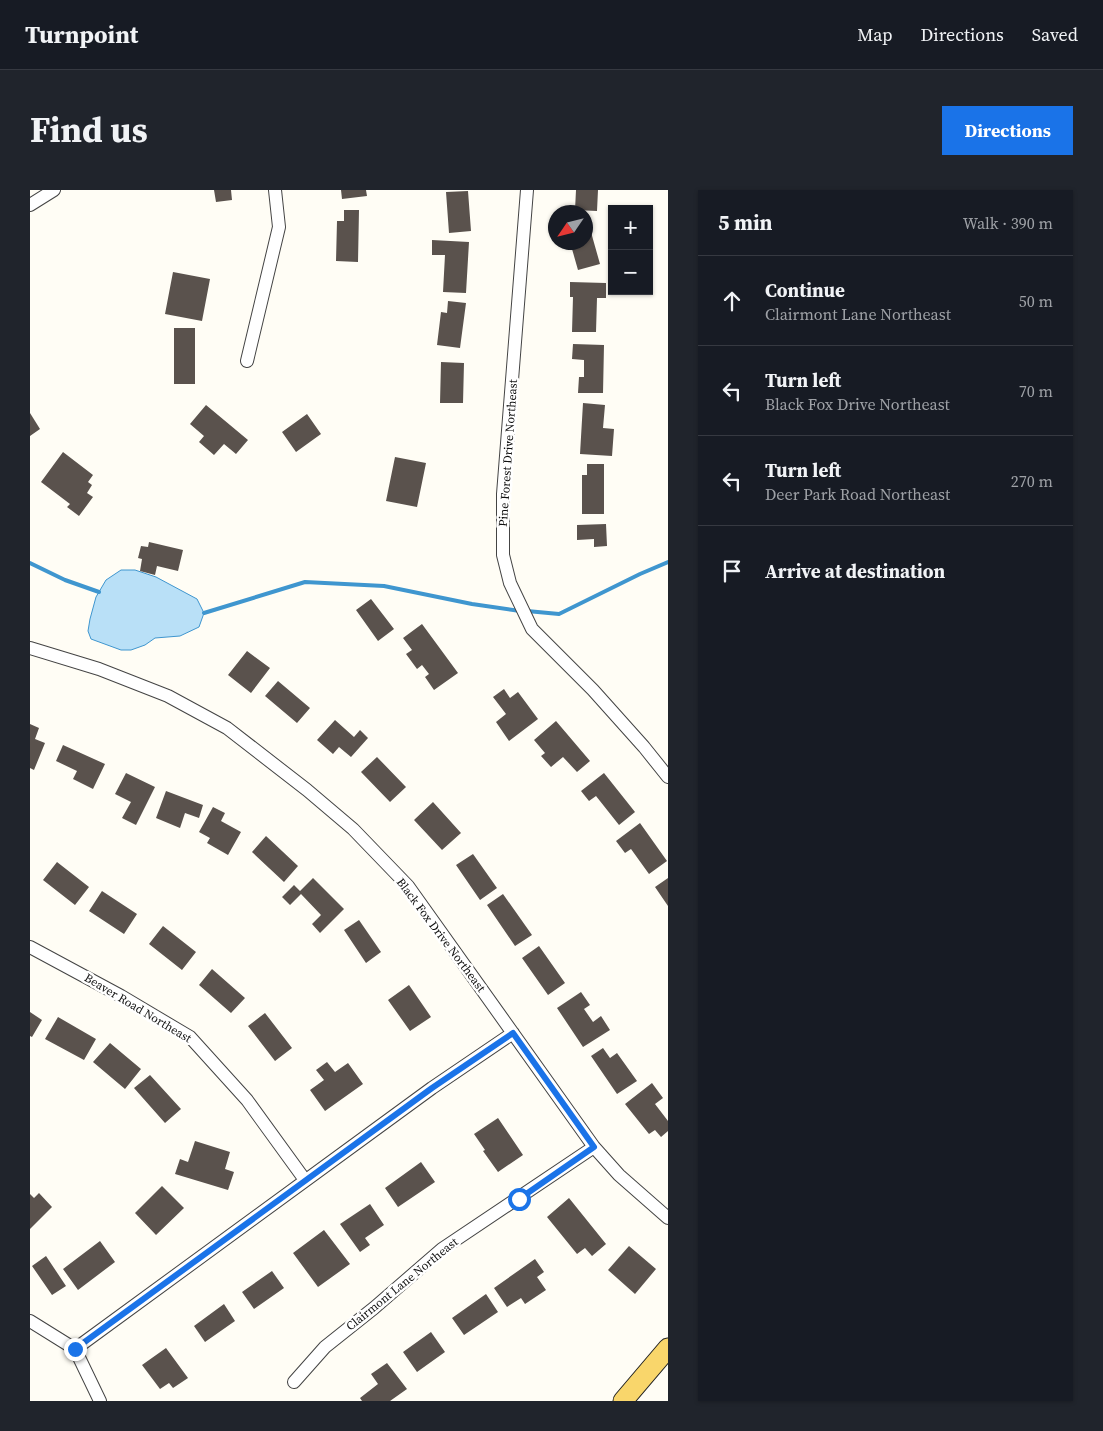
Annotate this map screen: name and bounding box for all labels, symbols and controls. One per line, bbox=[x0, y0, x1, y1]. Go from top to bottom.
text: Turnpoint bbox=[25, 18, 138, 51]
text: Map bbox=[857, 22, 893, 47]
text: Directions bbox=[921, 22, 1004, 47]
text: Saved bbox=[1032, 22, 1078, 47]
text: Find us bbox=[30, 106, 148, 154]
button: Directions bbox=[942, 106, 1073, 155]
north arrow bbox=[548, 205, 593, 250]
map controls bbox=[608, 205, 653, 295]
button: + bbox=[608, 205, 653, 250]
text: 5 min bbox=[718, 208, 773, 237]
text: Walk · 390 m bbox=[963, 212, 1053, 234]
button: − bbox=[608, 250, 653, 295]
text: Continue bbox=[765, 277, 845, 303]
icon: ahead bbox=[718, 287, 746, 315]
text: 50 m bbox=[1019, 290, 1053, 312]
text: Clairmont Lane Northeast bbox=[765, 303, 951, 325]
text: Turn left bbox=[765, 367, 841, 393]
icon: left bbox=[718, 377, 746, 405]
street label: Pine Forest Drive Northeast bbox=[495, 379, 521, 527]
text: 70 m bbox=[1019, 380, 1053, 402]
text: Black Fox Drive Northeast bbox=[765, 393, 950, 415]
text: Turn left bbox=[765, 457, 841, 483]
icon: left bbox=[718, 467, 746, 495]
text: 270 m bbox=[1011, 470, 1053, 492]
text: Deer Park Road Northeast bbox=[765, 483, 950, 505]
icon: arrive bbox=[718, 557, 746, 585]
text: Arrive at destination bbox=[765, 558, 945, 584]
street label: Black Fox Drive Northeast bbox=[393, 875, 489, 995]
street label: Beaver Road Northeast bbox=[82, 970, 195, 1046]
route start bbox=[508, 1188, 531, 1211]
street label: Clairmont Lane Northeast bbox=[343, 1234, 461, 1334]
route end bbox=[64, 1338, 87, 1361]

